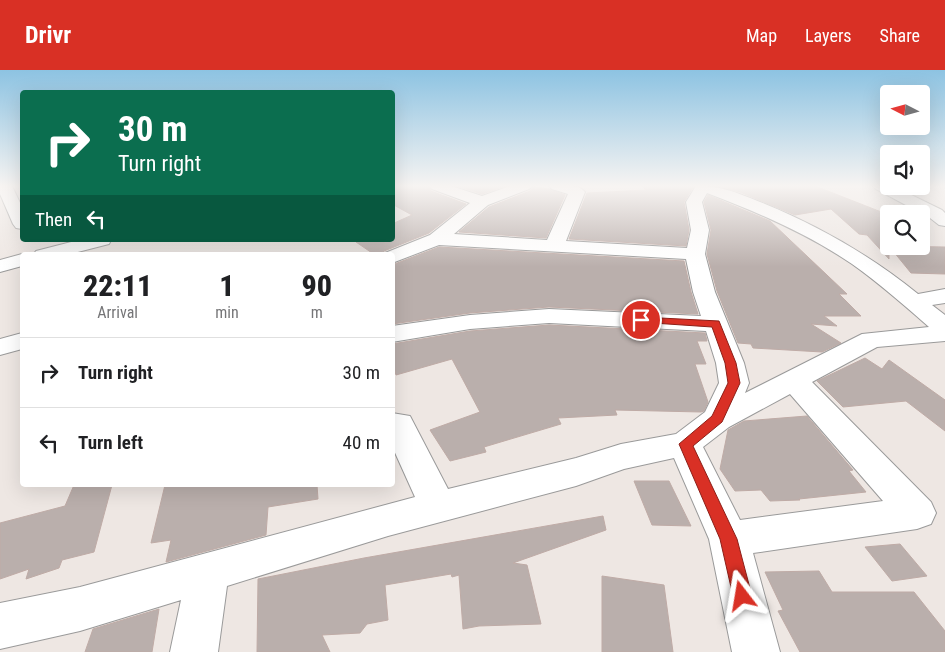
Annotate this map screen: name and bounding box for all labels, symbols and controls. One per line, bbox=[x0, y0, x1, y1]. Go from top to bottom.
text: Drivr bbox=[25, 21, 71, 49]
text: Map bbox=[746, 25, 777, 46]
text: Layers bbox=[805, 25, 852, 46]
text: Share bbox=[880, 25, 920, 46]
north arrow bbox=[880, 85, 930, 135]
map controls bbox=[880, 85, 930, 255]
text: 30 m bbox=[118, 109, 187, 150]
icon: right bbox=[35, 110, 100, 175]
button: sound bbox=[880, 145, 930, 195]
text: Turn right bbox=[118, 151, 201, 176]
icon: left bbox=[82, 205, 110, 233]
button: search bbox=[880, 205, 930, 255]
text: Then bbox=[35, 208, 72, 231]
text: 22:11 bbox=[83, 268, 152, 303]
text: 1 bbox=[219, 268, 235, 303]
text: 90 bbox=[302, 268, 332, 303]
pin bbox=[620, 299, 662, 341]
text: Arrival bbox=[97, 303, 138, 322]
text: min bbox=[215, 303, 239, 322]
text: m bbox=[311, 303, 323, 322]
icon: arrive bbox=[627, 306, 655, 334]
icon: right bbox=[35, 359, 63, 387]
text: Turn right bbox=[78, 361, 153, 384]
text: 30 m bbox=[343, 361, 380, 384]
icon: left bbox=[35, 429, 63, 457]
text: Turn left bbox=[78, 431, 143, 454]
text: 40 m bbox=[343, 431, 380, 454]
position arrow bbox=[715, 569, 767, 621]

